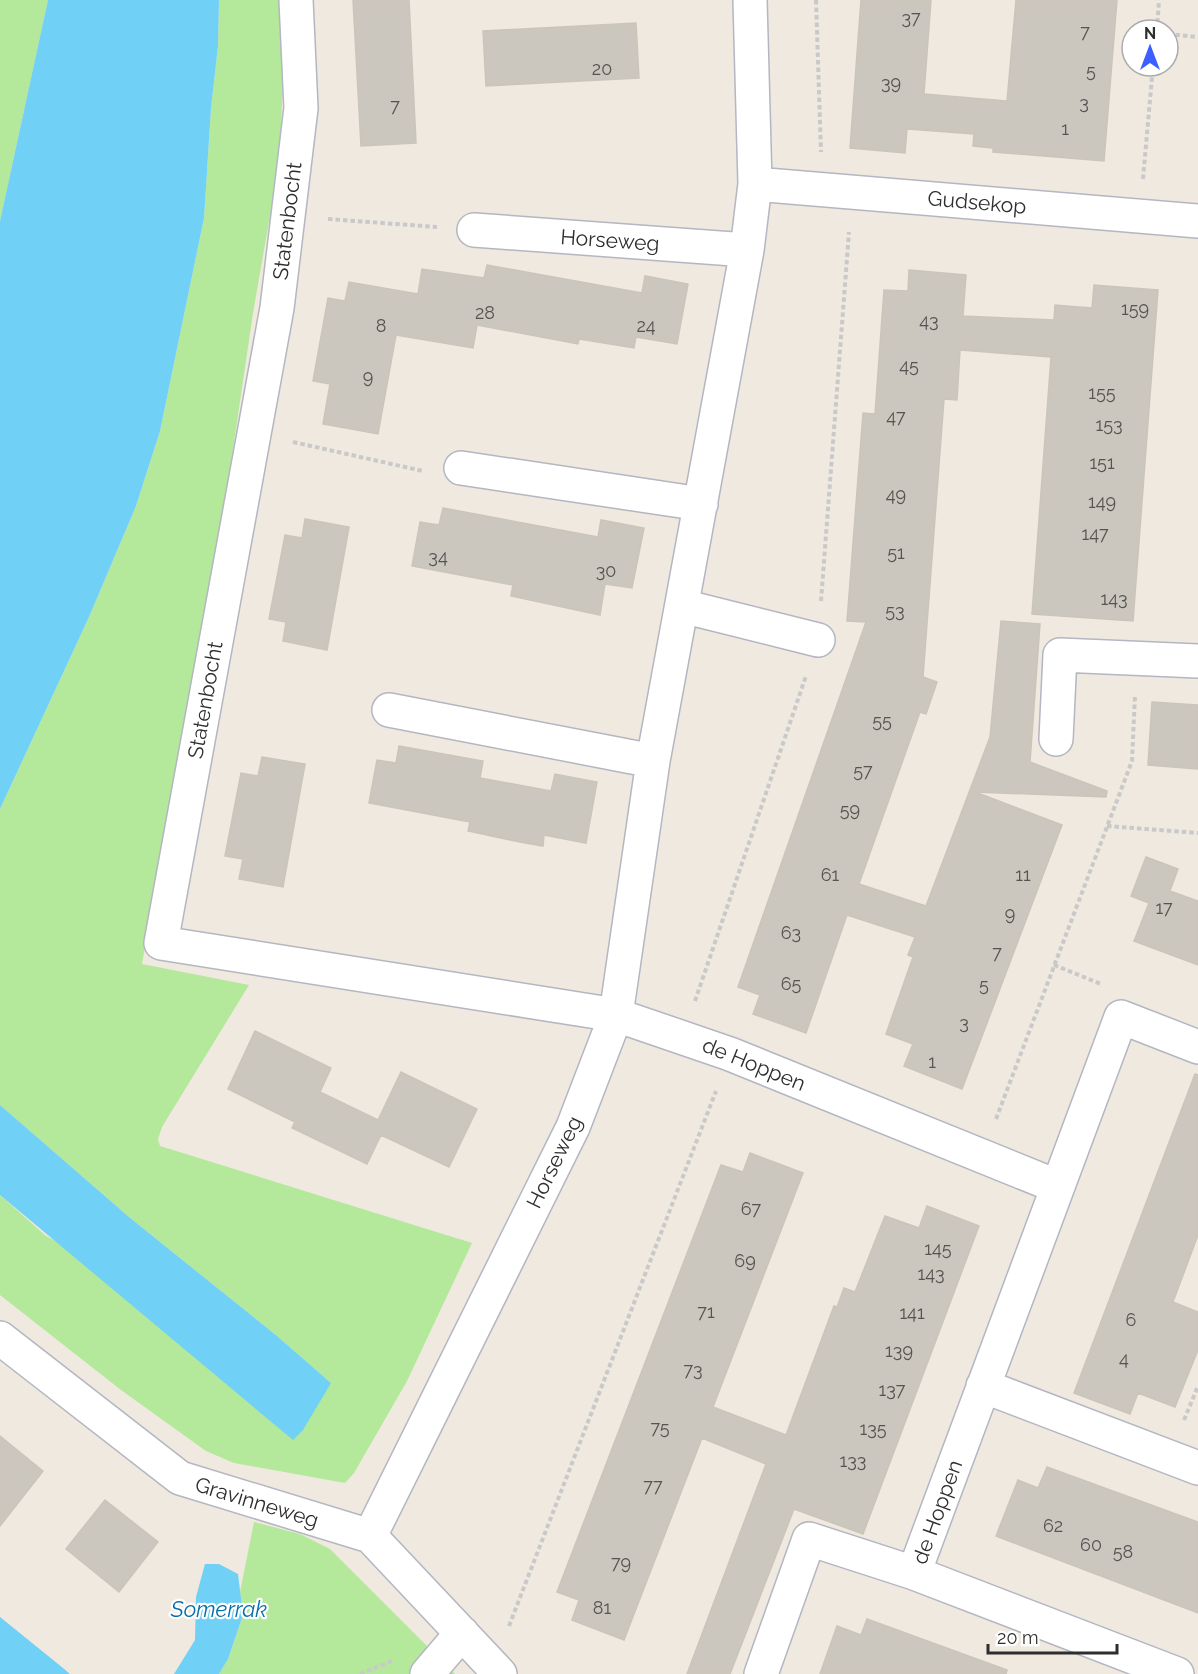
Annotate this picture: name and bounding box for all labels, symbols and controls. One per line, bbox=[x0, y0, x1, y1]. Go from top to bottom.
house number: 37 bbox=[901, 7, 921, 28]
north arrow bbox=[1120, 18, 1180, 78]
house number: 7 bbox=[1080, 21, 1090, 42]
text: N bbox=[1144, 24, 1156, 43]
house number: 20 bbox=[592, 58, 612, 79]
house number: 5 bbox=[1086, 60, 1096, 81]
house number: 39 bbox=[881, 72, 901, 93]
house number: 3 bbox=[1079, 92, 1089, 113]
house number: 7 bbox=[390, 95, 400, 116]
house number: 1 bbox=[1061, 118, 1069, 139]
street label: Statenbocht bbox=[267, 161, 307, 281]
street label: Gudsekop bbox=[927, 185, 1027, 219]
street label: Horseweg bbox=[560, 224, 660, 256]
house number: 159 bbox=[1121, 298, 1149, 319]
house number: 28 bbox=[475, 302, 495, 323]
house number: 43 bbox=[919, 310, 939, 331]
house number: 8 bbox=[376, 315, 386, 336]
house number: 24 bbox=[636, 315, 656, 336]
house number: 45 bbox=[899, 355, 919, 376]
house number: 9 bbox=[363, 366, 373, 387]
house number: 155 bbox=[1088, 382, 1116, 403]
house number: 47 bbox=[886, 406, 906, 427]
house number: 153 bbox=[1095, 414, 1123, 435]
house number: 151 bbox=[1089, 452, 1115, 473]
house number: 49 bbox=[886, 484, 906, 505]
house number: 149 bbox=[1088, 491, 1116, 512]
house number: 147 bbox=[1081, 523, 1109, 544]
house number: 51 bbox=[887, 542, 905, 563]
house number: 34 bbox=[428, 546, 448, 567]
house number: 30 bbox=[596, 560, 616, 581]
house number: 143 bbox=[1100, 588, 1128, 609]
house number: 53 bbox=[885, 600, 905, 621]
street label: Statenbocht bbox=[182, 639, 228, 761]
house number: 55 bbox=[872, 710, 892, 731]
house number: 57 bbox=[853, 760, 873, 781]
house number: 59 bbox=[840, 799, 860, 820]
house number: 61 bbox=[821, 864, 840, 885]
house number: 11 bbox=[1015, 864, 1031, 885]
house number: 17 bbox=[1155, 897, 1173, 918]
house number: 9 bbox=[1005, 903, 1015, 924]
house number: 63 bbox=[781, 922, 801, 943]
house number: 7 bbox=[992, 942, 1002, 963]
house number: 65 bbox=[781, 973, 802, 994]
house number: 5 bbox=[979, 974, 989, 995]
house number: 3 bbox=[959, 1012, 969, 1033]
street label: de Hoppen bbox=[699, 1032, 809, 1096]
house number: 1 bbox=[928, 1051, 936, 1072]
street label: Horseweg bbox=[521, 1112, 587, 1212]
house number: 67 bbox=[741, 1198, 762, 1219]
house number: 145 bbox=[924, 1238, 952, 1259]
house number: 69 bbox=[734, 1250, 756, 1271]
house number: 143 bbox=[917, 1263, 945, 1284]
house number: 71 bbox=[697, 1301, 715, 1322]
house number: 141 bbox=[899, 1302, 925, 1323]
house number: 6 bbox=[1126, 1309, 1137, 1330]
house number: 139 bbox=[885, 1340, 913, 1361]
house number: 4 bbox=[1119, 1348, 1129, 1369]
house number: 73 bbox=[683, 1359, 703, 1380]
house number: 137 bbox=[879, 1379, 906, 1400]
house number: 75 bbox=[650, 1417, 670, 1438]
house number: 135 bbox=[859, 1418, 887, 1439]
house number: 133 bbox=[840, 1450, 866, 1471]
street label: de Hoppen bbox=[907, 1456, 967, 1568]
street label: Gravinneweg bbox=[192, 1471, 322, 1533]
house number: 77 bbox=[643, 1475, 663, 1496]
house number: 62 bbox=[1043, 1515, 1063, 1536]
house number: 60 bbox=[1080, 1534, 1102, 1555]
house number: 58 bbox=[1113, 1541, 1133, 1562]
house number: 79 bbox=[611, 1552, 631, 1573]
water label: Somerrak bbox=[170, 1596, 267, 1622]
house number: 81 bbox=[593, 1597, 611, 1618]
scale bar bbox=[988, 1617, 1117, 1655]
text: 20 m bbox=[997, 1627, 1039, 1648]

